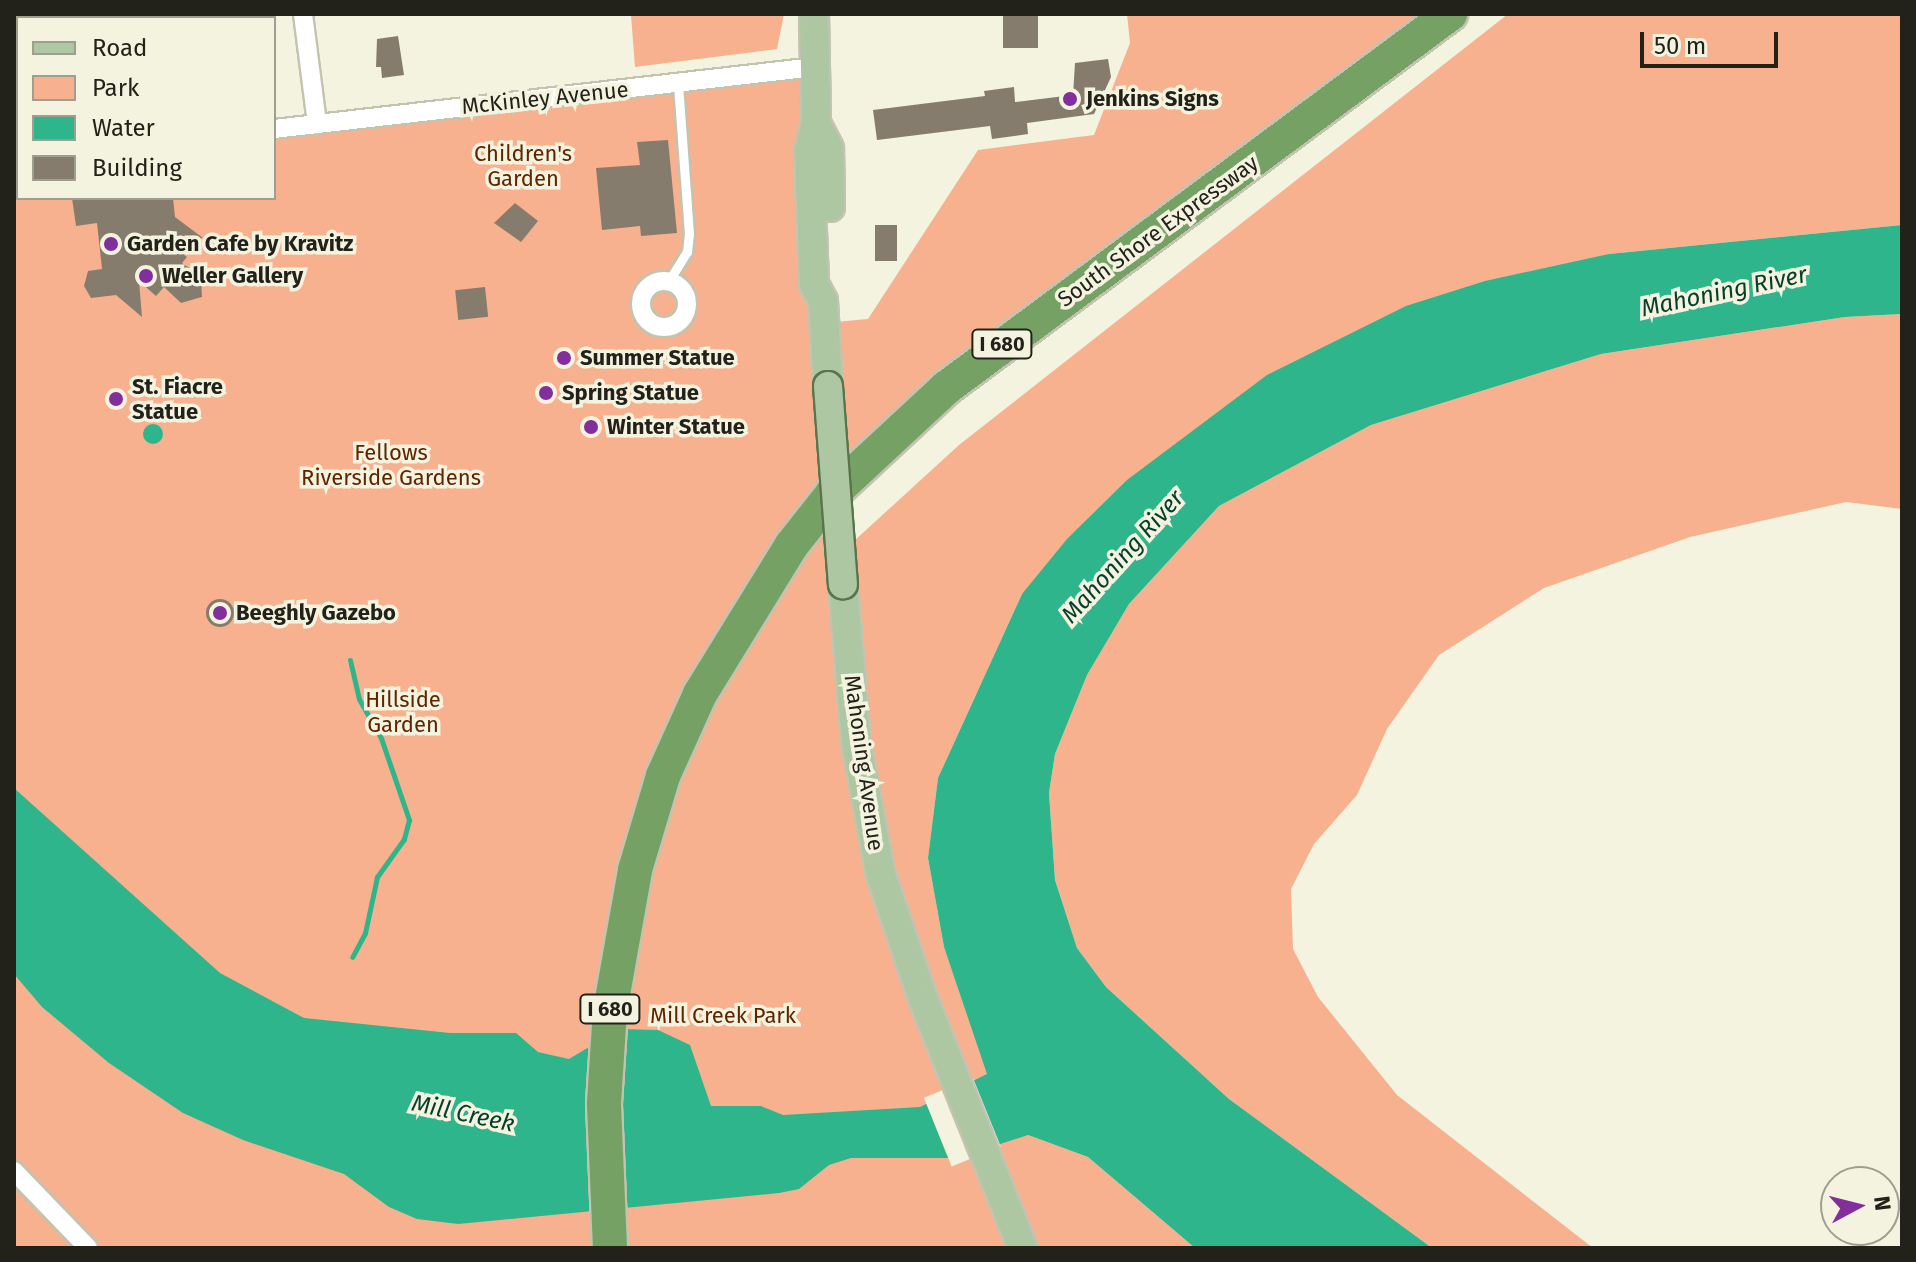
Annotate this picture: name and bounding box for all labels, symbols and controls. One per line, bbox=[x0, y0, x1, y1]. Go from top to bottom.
legend bbox=[16, 16, 276, 200]
scale bar bbox=[1644, 16, 1782, 66]
text: 50 m bbox=[1654, 32, 1706, 60]
text: Road bbox=[92, 34, 147, 62]
text: Park bbox=[92, 74, 139, 102]
street label: McKinley Avenue bbox=[460, 76, 630, 120]
place label: Jenkins Signs bbox=[1086, 86, 1219, 112]
marker: Jenkins Signs bbox=[1061, 90, 1079, 108]
text: Water bbox=[92, 114, 155, 142]
park label: Children's Garden bbox=[474, 140, 572, 192]
street label: South Shore Expressway bbox=[1053, 149, 1263, 313]
text: Building bbox=[92, 154, 182, 182]
place label: Garden Cafe by Kravitz bbox=[127, 231, 353, 257]
marker: Garden Cafe by Kravitz bbox=[102, 235, 120, 253]
water label: Mahoning River bbox=[1638, 260, 1810, 324]
place label: Weller Gallery bbox=[162, 263, 303, 289]
marker: Weller Gallery bbox=[137, 267, 155, 285]
road number: I 680 bbox=[970, 328, 1034, 360]
place label: Summer Statue bbox=[580, 345, 735, 371]
marker: Summer Statue bbox=[555, 349, 573, 367]
place label: St. Fiacre Statue bbox=[132, 373, 223, 424]
place label: Spring Statue bbox=[562, 380, 699, 406]
marker: Spring Statue bbox=[537, 384, 555, 402]
marker: St. Fiacre Statue bbox=[107, 390, 125, 408]
place label: Winter Statue bbox=[607, 414, 745, 440]
marker: Winter Statue bbox=[582, 418, 600, 436]
park label: Fellows Riverside Gardens bbox=[301, 439, 481, 490]
water label: Mahoning River bbox=[1056, 485, 1190, 629]
place label: Beeghly Gazebo bbox=[236, 600, 396, 626]
marker: Beeghly Gazebo bbox=[211, 604, 229, 622]
street label: Mahoning Avenue bbox=[839, 673, 889, 853]
park label: Hillside Garden bbox=[365, 686, 441, 738]
road number: I 680 bbox=[578, 993, 642, 1025]
park label: Mill Creek Park bbox=[650, 1003, 796, 1029]
water label: Mill Creek bbox=[409, 1089, 517, 1139]
north arrow bbox=[1820, 1166, 1900, 1246]
text: N bbox=[1868, 1194, 1897, 1212]

